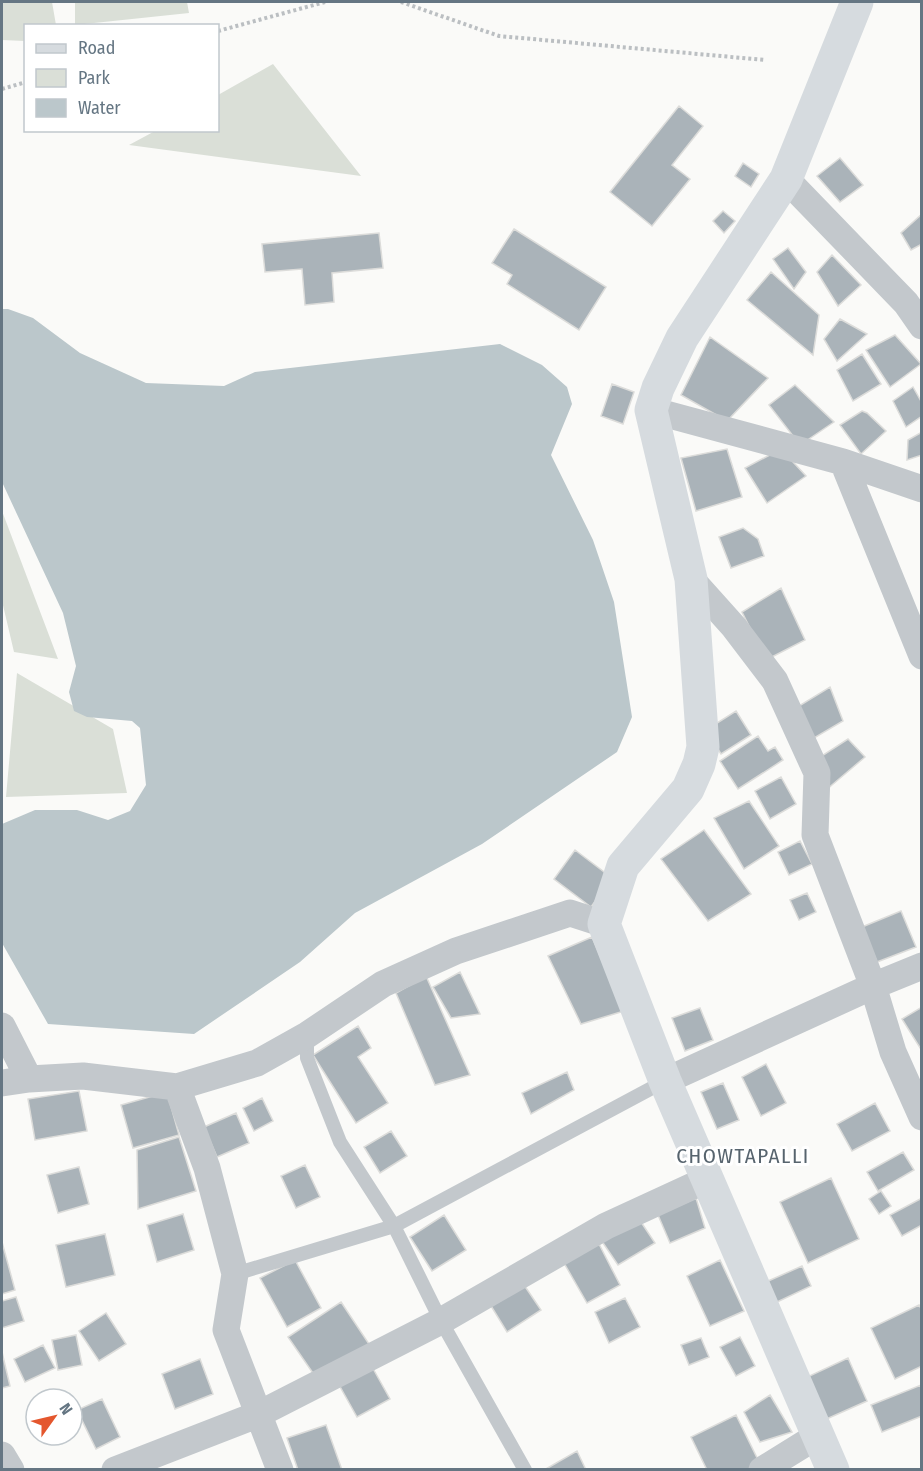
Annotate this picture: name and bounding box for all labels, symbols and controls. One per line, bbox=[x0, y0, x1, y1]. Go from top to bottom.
legend bbox=[24, 24, 219, 132]
text: Road bbox=[78, 37, 115, 59]
text: Park bbox=[78, 67, 111, 89]
text: Water bbox=[78, 97, 121, 119]
district label: CHOWTAPALLI bbox=[676, 1143, 810, 1169]
north arrow bbox=[24, 1387, 84, 1447]
text: N bbox=[55, 1400, 77, 1418]

